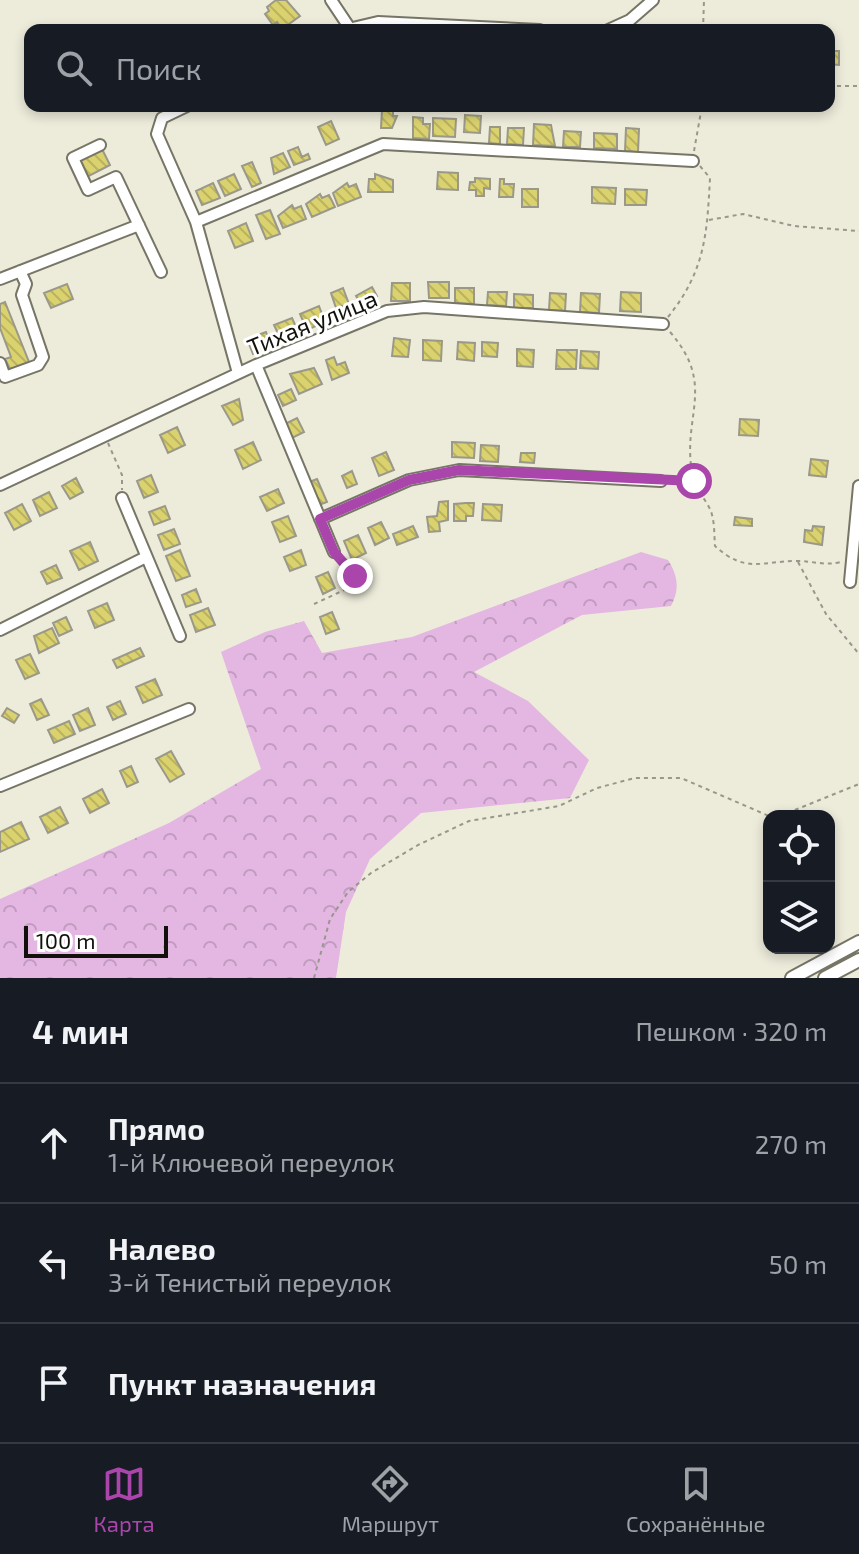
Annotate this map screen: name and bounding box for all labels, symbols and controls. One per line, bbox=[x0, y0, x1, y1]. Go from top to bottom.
search box bbox=[24, 24, 835, 112]
icon: search bbox=[52, 46, 96, 90]
text: Поиск bbox=[116, 50, 202, 86]
street label: Тихая улица bbox=[243, 283, 381, 362]
route start bbox=[676, 463, 712, 499]
route end bbox=[337, 558, 373, 594]
map controls bbox=[763, 810, 835, 954]
button: locate bbox=[763, 810, 835, 882]
button: layers bbox=[763, 882, 835, 954]
scale bar bbox=[24, 922, 168, 958]
text: 100 m bbox=[36, 927, 95, 953]
text: 4 мин bbox=[32, 1010, 129, 1051]
text: Пешком · 320 m bbox=[635, 1015, 827, 1046]
text: Прямо bbox=[108, 1110, 205, 1146]
icon: ahead bbox=[32, 1121, 76, 1165]
text: 270 m bbox=[755, 1128, 827, 1159]
text: 1-й Ключевой переулок bbox=[108, 1146, 395, 1177]
text: Налево bbox=[108, 1230, 216, 1266]
icon: left bbox=[32, 1241, 76, 1285]
text: 50 m bbox=[769, 1248, 827, 1279]
text: 3-й Тенистый переулок bbox=[108, 1266, 392, 1297]
icon: arrive bbox=[32, 1361, 76, 1405]
text: Пункт назначения bbox=[108, 1365, 376, 1401]
tab: Карта bbox=[94, 1462, 155, 1536]
tab: Маршрут bbox=[342, 1462, 439, 1536]
tab: Сохранённые bbox=[626, 1462, 765, 1536]

